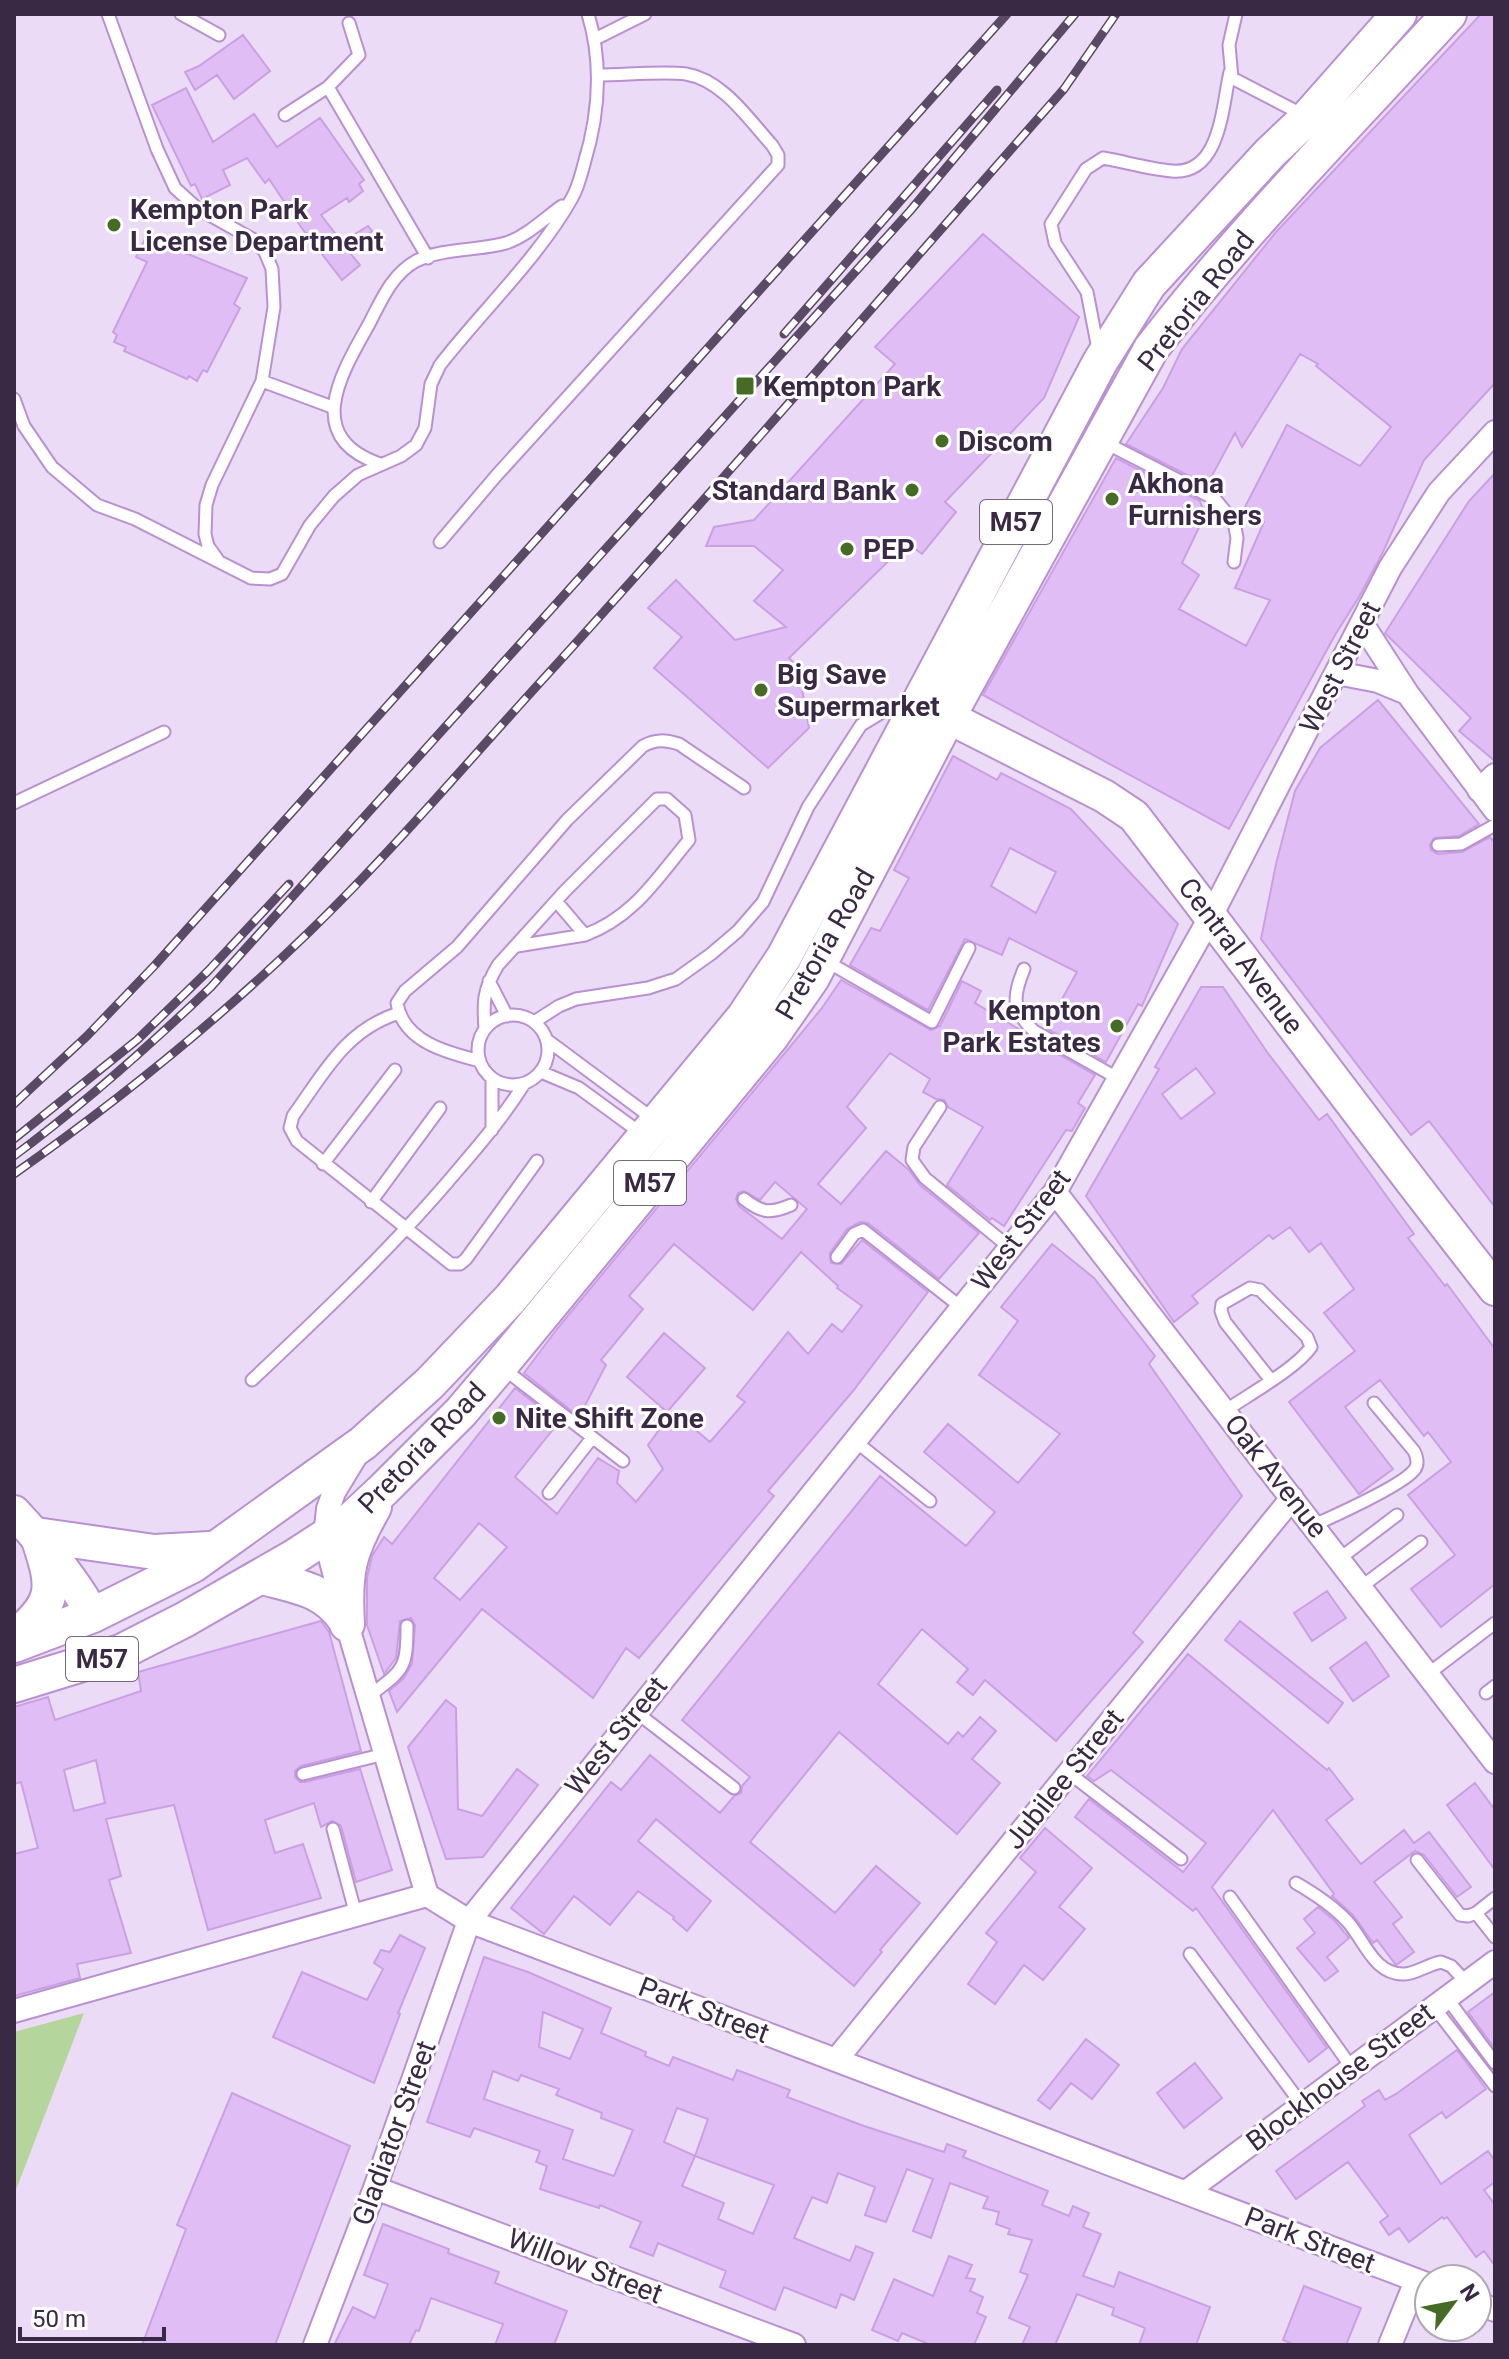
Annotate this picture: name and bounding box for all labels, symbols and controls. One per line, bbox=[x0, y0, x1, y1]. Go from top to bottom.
place label: Kempton Park License Department bbox=[130, 193, 383, 258]
marker: Kempton Park License Department bbox=[105, 216, 123, 234]
street label: Pretoria Road bbox=[1131, 224, 1261, 378]
place label: Kempton Park bbox=[763, 370, 942, 403]
marker: Kempton Park bbox=[734, 375, 756, 397]
place label: Discom bbox=[958, 425, 1053, 458]
marker: Discom bbox=[933, 432, 951, 450]
place label: Akhona Furnishers bbox=[1128, 467, 1262, 532]
place label: Standard Bank bbox=[712, 474, 897, 507]
marker: Standard Bank bbox=[903, 481, 921, 499]
marker: Akhona Furnishers bbox=[1103, 490, 1121, 508]
road number: M57 bbox=[980, 500, 1052, 544]
place label: PEP bbox=[863, 533, 915, 566]
marker: PEP bbox=[838, 540, 856, 558]
street label: West Street bbox=[1293, 595, 1387, 739]
place label: Big Save Supermarket bbox=[777, 658, 940, 723]
marker: Big Save Supermarket bbox=[752, 681, 770, 699]
street label: Pretoria Road bbox=[768, 862, 882, 1026]
street label: Central Avenue bbox=[1171, 871, 1311, 1041]
place label: Kempton Park Estates bbox=[942, 994, 1101, 1059]
marker: Kempton Park Estates bbox=[1108, 1017, 1126, 1035]
road number: M57 bbox=[614, 1161, 686, 1205]
street label: West Street bbox=[965, 1163, 1077, 1297]
street label: Pretoria Road bbox=[351, 1376, 493, 1520]
place label: Nite Shift Zone bbox=[515, 1402, 704, 1435]
street label: Oak Avenue bbox=[1218, 1408, 1334, 1544]
marker: Nite Shift Zone bbox=[490, 1409, 508, 1427]
road number: M57 bbox=[66, 1637, 138, 1681]
street label: West Street bbox=[558, 1670, 674, 1802]
street label: Jubilee Street bbox=[997, 1702, 1131, 1856]
street label: Park Street bbox=[634, 1970, 774, 2050]
street label: Blockhouse Street bbox=[1240, 1996, 1440, 2158]
street label: Gladiator Street bbox=[345, 2036, 443, 2230]
street label: Park Street bbox=[1240, 2200, 1380, 2280]
street label: Willow Street bbox=[503, 2221, 667, 2311]
north arrow bbox=[1413, 2263, 1493, 2343]
text: N bbox=[1455, 2279, 1484, 2306]
scale bar bbox=[20, 2291, 164, 2341]
text: 50 m bbox=[32, 2305, 86, 2333]

